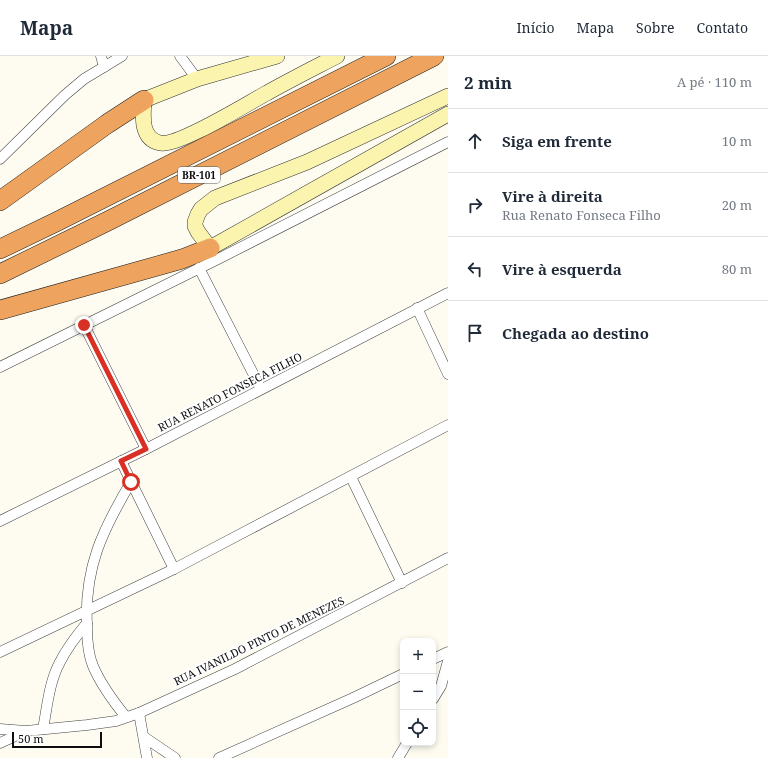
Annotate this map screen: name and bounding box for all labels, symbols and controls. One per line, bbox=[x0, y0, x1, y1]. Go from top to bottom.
text: Mapa bbox=[20, 15, 73, 41]
text: Início bbox=[516, 18, 555, 37]
text: Mapa bbox=[577, 18, 614, 37]
text: Sobre bbox=[636, 18, 674, 37]
text: Contato bbox=[696, 18, 748, 37]
text: 2 min bbox=[464, 71, 512, 94]
text: A pé · 110 m bbox=[677, 73, 752, 91]
icon: ahead bbox=[464, 130, 486, 152]
text: Siga em frente bbox=[502, 131, 612, 151]
text: 10 m bbox=[722, 132, 752, 150]
road number: BR-101 bbox=[178, 167, 220, 183]
text: Vire à direita bbox=[502, 186, 603, 206]
icon: right bbox=[464, 194, 486, 216]
text: 20 m bbox=[722, 196, 752, 214]
text: Rua Renato Fonseca Filho bbox=[502, 206, 661, 224]
icon: left bbox=[464, 258, 486, 280]
text: Vire à esquerda bbox=[502, 259, 622, 279]
text: 80 m bbox=[722, 260, 752, 278]
route end bbox=[75, 316, 93, 334]
icon: arrive bbox=[464, 322, 486, 344]
text: Chegada ao destino bbox=[502, 323, 649, 343]
street label: RUA RENATO FONSECA FILHO bbox=[155, 349, 304, 435]
route start bbox=[122, 473, 140, 491]
street label: RUA IVANILDO PINTO DE MENEZES bbox=[171, 593, 347, 689]
map controls bbox=[400, 638, 436, 746]
button: + bbox=[400, 638, 436, 674]
button: − bbox=[400, 674, 436, 710]
button: locate bbox=[400, 710, 436, 746]
scale bar bbox=[12, 730, 102, 749]
text: 50 m bbox=[18, 731, 44, 746]

